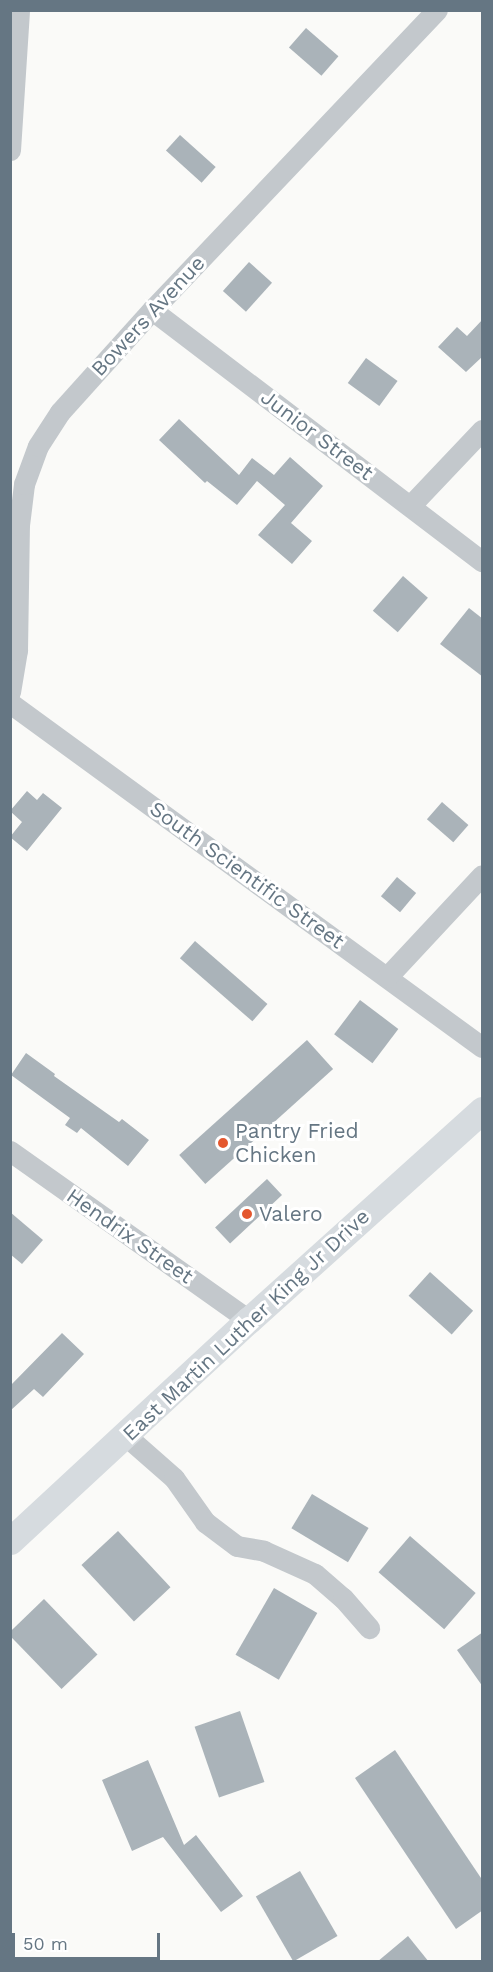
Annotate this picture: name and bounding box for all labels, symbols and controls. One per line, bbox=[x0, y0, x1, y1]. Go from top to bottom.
street label: Bowers Avenue bbox=[86, 250, 210, 382]
street label: Junior Street bbox=[256, 384, 378, 486]
street label: South Scientific Street bbox=[145, 796, 349, 954]
place label: Pantry Fried Chicken bbox=[235, 1118, 359, 1168]
marker: Pantry Fried Chicken bbox=[216, 1136, 230, 1150]
street label: Hendrix Street bbox=[62, 1183, 198, 1289]
place label: Valero bbox=[259, 1201, 323, 1227]
street label: East Martin Luther King Jr Drive bbox=[117, 1203, 375, 1447]
marker: Valero bbox=[240, 1207, 254, 1221]
scale bar bbox=[15, 1921, 164, 1959]
text: 50 m bbox=[23, 1933, 68, 1954]

